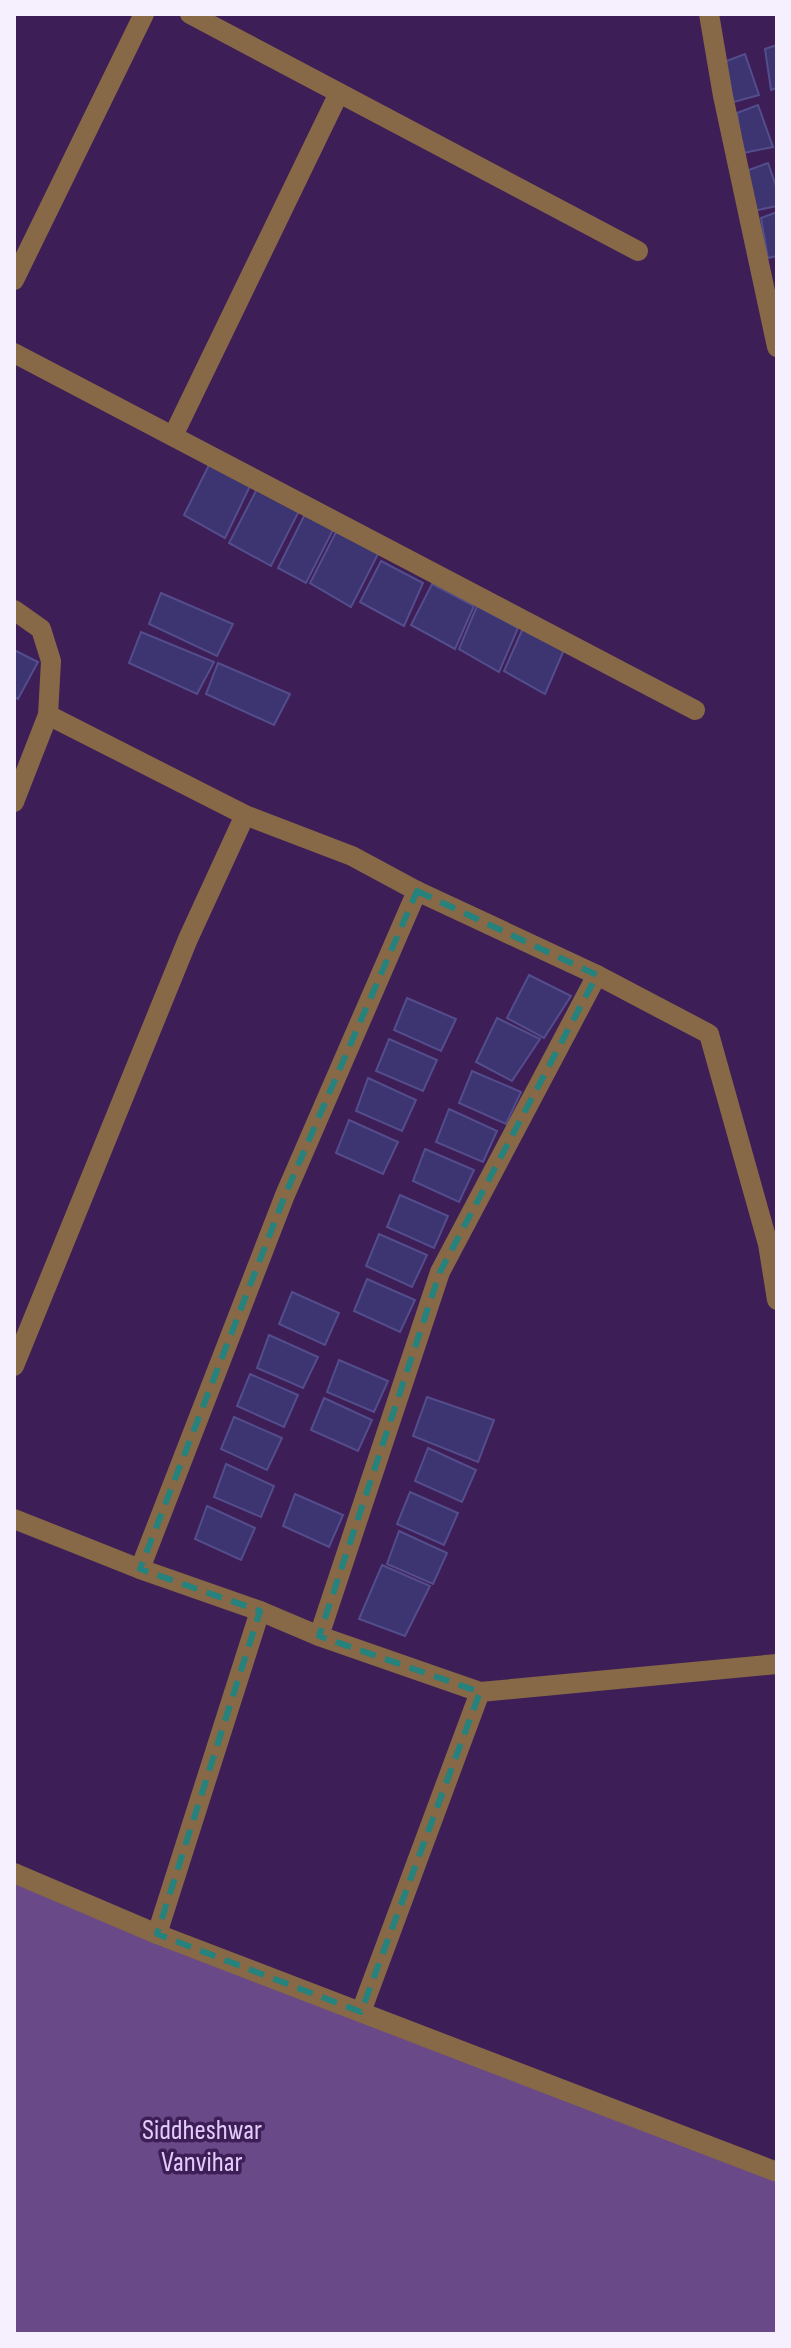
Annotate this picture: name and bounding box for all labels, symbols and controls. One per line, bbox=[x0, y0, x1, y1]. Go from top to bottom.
park label: Siddheshwar Vanvihar bbox=[142, 2114, 262, 2179]

